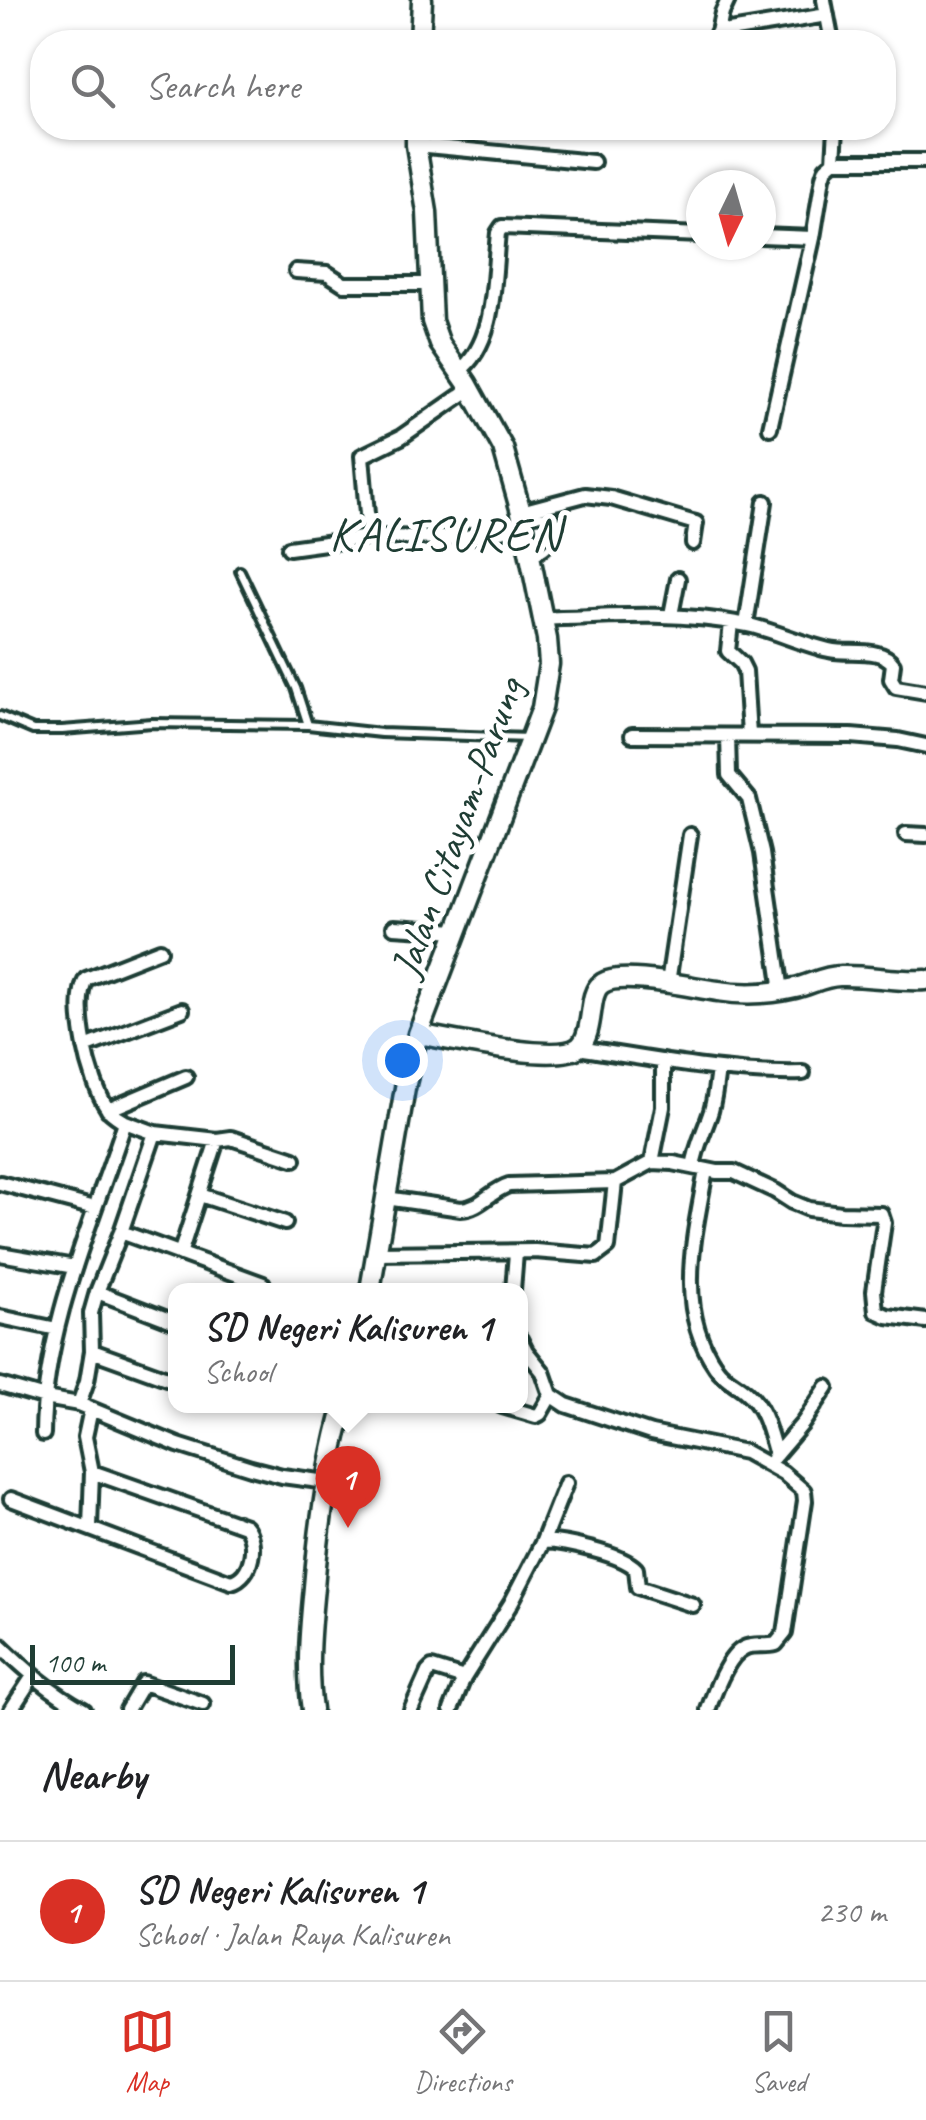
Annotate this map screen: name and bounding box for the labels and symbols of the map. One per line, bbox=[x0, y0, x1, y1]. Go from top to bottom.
north arrow bbox=[686, 170, 776, 260]
district label: KALISUREN bbox=[329, 504, 568, 564]
street label: Jalan Citayam-Parung bbox=[378, 669, 537, 986]
your location bbox=[377, 1035, 428, 1086]
pin: 1 bbox=[316, 1446, 380, 1528]
scale bar bbox=[30, 1640, 235, 1684]

